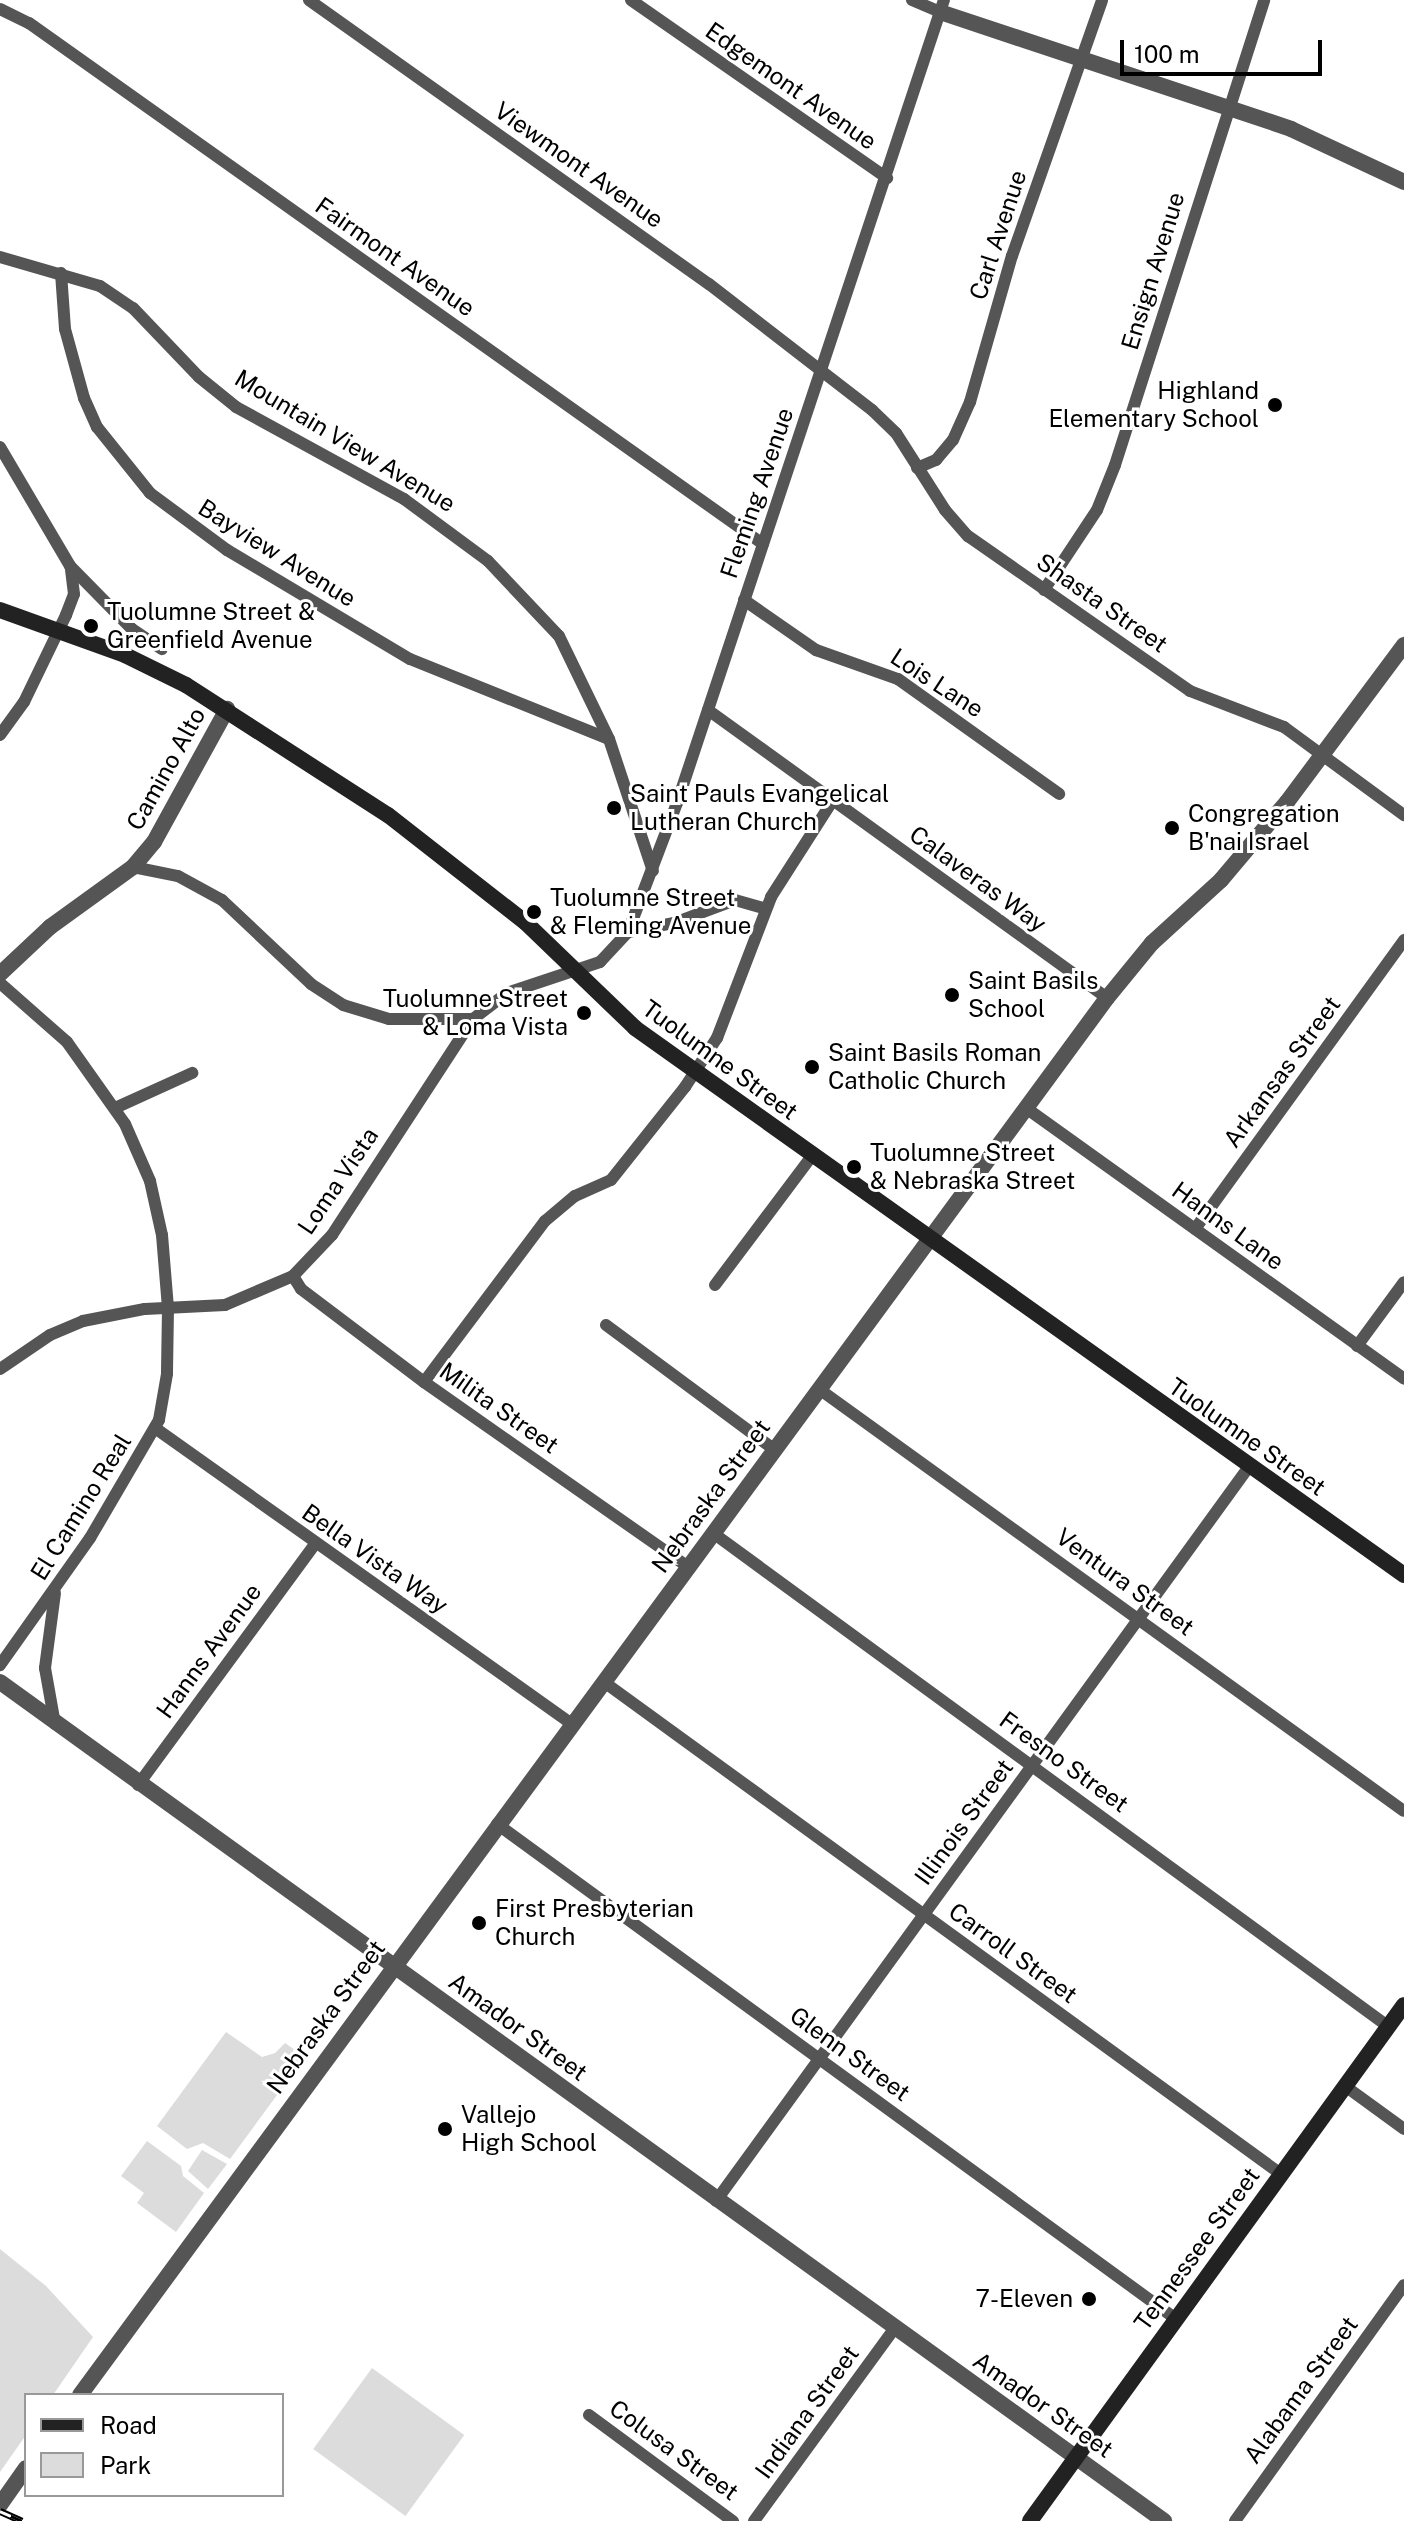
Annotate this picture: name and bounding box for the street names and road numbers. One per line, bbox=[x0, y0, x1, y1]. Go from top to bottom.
street label: Edgemont Avenue bbox=[700, 16, 882, 156]
street label: Viewmont Avenue bbox=[489, 96, 669, 234]
street label: Carl Avenue bbox=[964, 167, 1032, 303]
street label: Ensign Avenue bbox=[1115, 189, 1191, 353]
street label: Fairmont Avenue bbox=[310, 191, 480, 323]
street label: Mountain View Avenue bbox=[229, 364, 461, 518]
street label: Fleming Avenue bbox=[714, 404, 800, 582]
street label: Bayview Avenue bbox=[193, 493, 361, 613]
street label: Shasta Street bbox=[1031, 547, 1173, 659]
street label: Lois Lane bbox=[885, 642, 989, 724]
street label: Camino Alto bbox=[121, 703, 211, 835]
street label: Calaveras Way bbox=[904, 820, 1052, 938]
street label: Arkansas Street bbox=[1217, 991, 1347, 1153]
street label: Tuolumne Street bbox=[636, 994, 804, 1126]
street label: Loma Vista bbox=[292, 1122, 384, 1240]
street label: Hanns Lane bbox=[1166, 1176, 1290, 1276]
street label: Milita Street bbox=[434, 1356, 564, 1460]
street label: Tuolumne Street bbox=[1163, 1372, 1331, 1502]
street label: Nebraska Street bbox=[646, 1414, 776, 1578]
street label: El Camino Real bbox=[24, 1428, 138, 1586]
street label: Bella Vista Way bbox=[296, 1498, 454, 1620]
street label: Ventura Street bbox=[1050, 1522, 1200, 1642]
street label: Hanns Avenue bbox=[150, 1578, 268, 1724]
street label: Fresno Street bbox=[994, 1706, 1134, 1818]
street label: Illinois Street bbox=[909, 1754, 1019, 1890]
street label: Carroll Street bbox=[943, 1897, 1083, 2009]
street label: Nebraska Street bbox=[261, 1935, 391, 2099]
street label: Amador Street bbox=[443, 1967, 593, 2087]
street label: Glenn Street bbox=[784, 2001, 916, 2107]
street label: Tennessee Street bbox=[1128, 2162, 1266, 2336]
street label: Alabama Street bbox=[1238, 2311, 1364, 2469]
street label: Indiana Street bbox=[749, 2340, 865, 2484]
street label: Amador Street bbox=[967, 2346, 1119, 2464]
street label: Colusa Street bbox=[604, 2394, 744, 2506]

